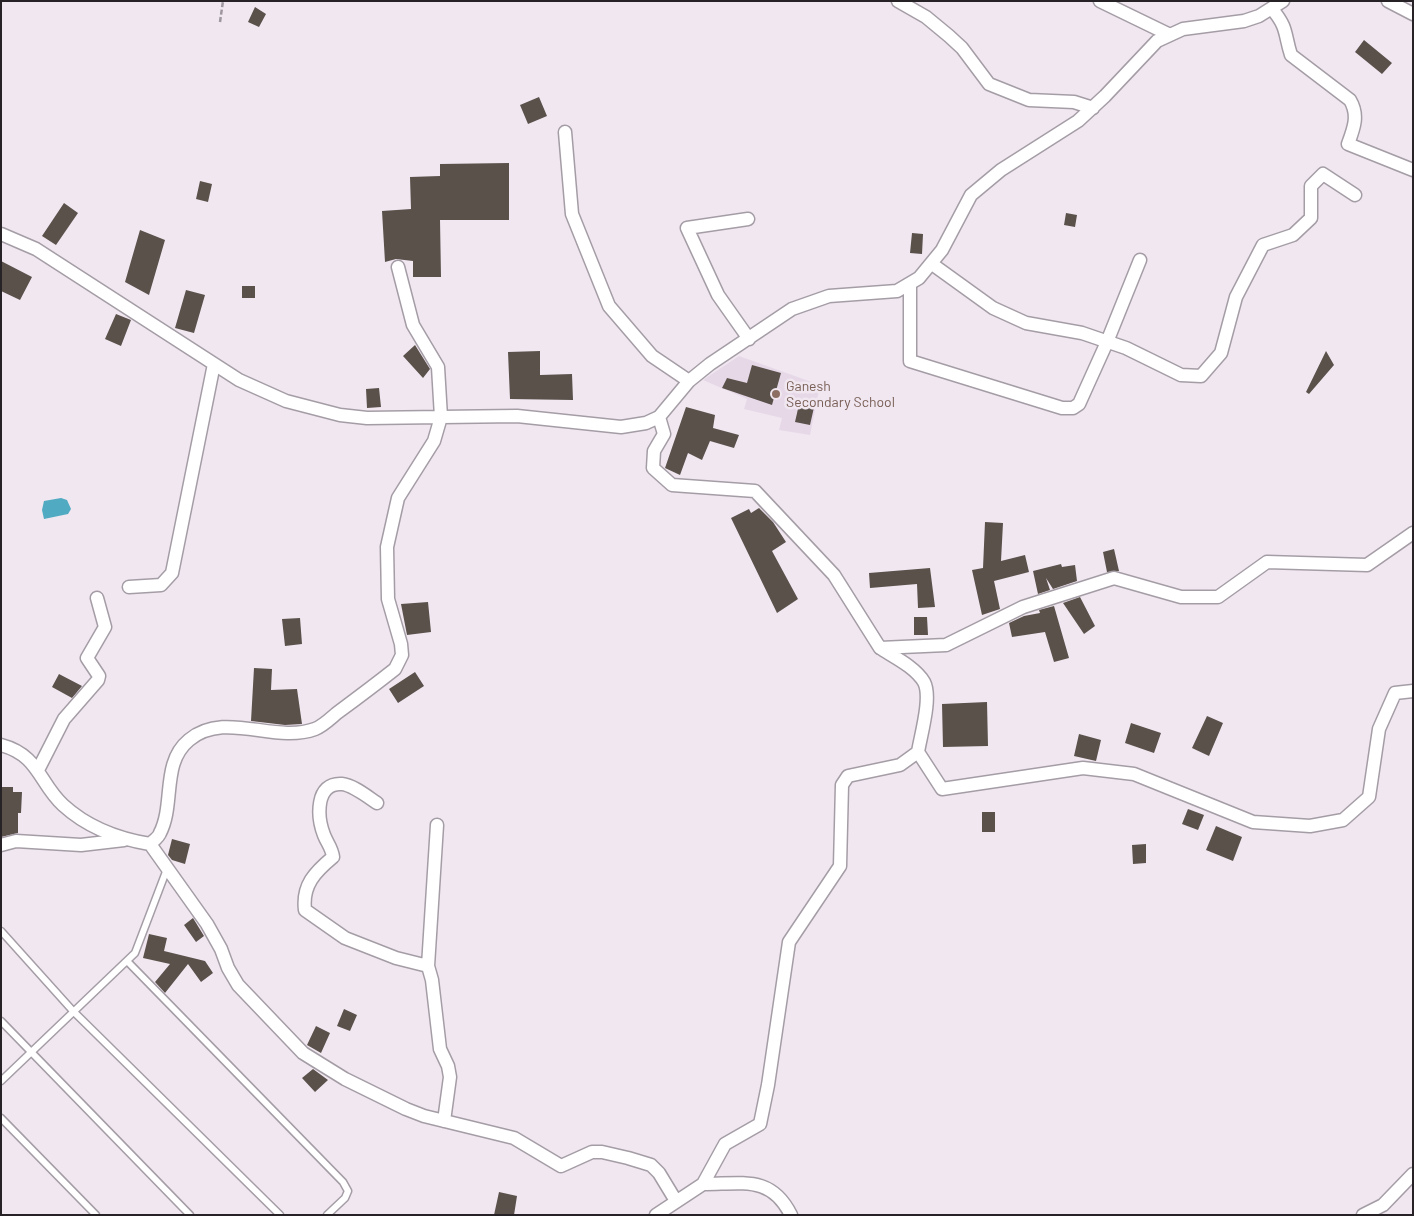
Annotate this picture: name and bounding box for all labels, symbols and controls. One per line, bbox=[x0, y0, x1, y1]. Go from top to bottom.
place label: Ganesh Secondary School bbox=[786, 378, 895, 411]
marker: Ganesh Secondary School bbox=[770, 388, 782, 400]

